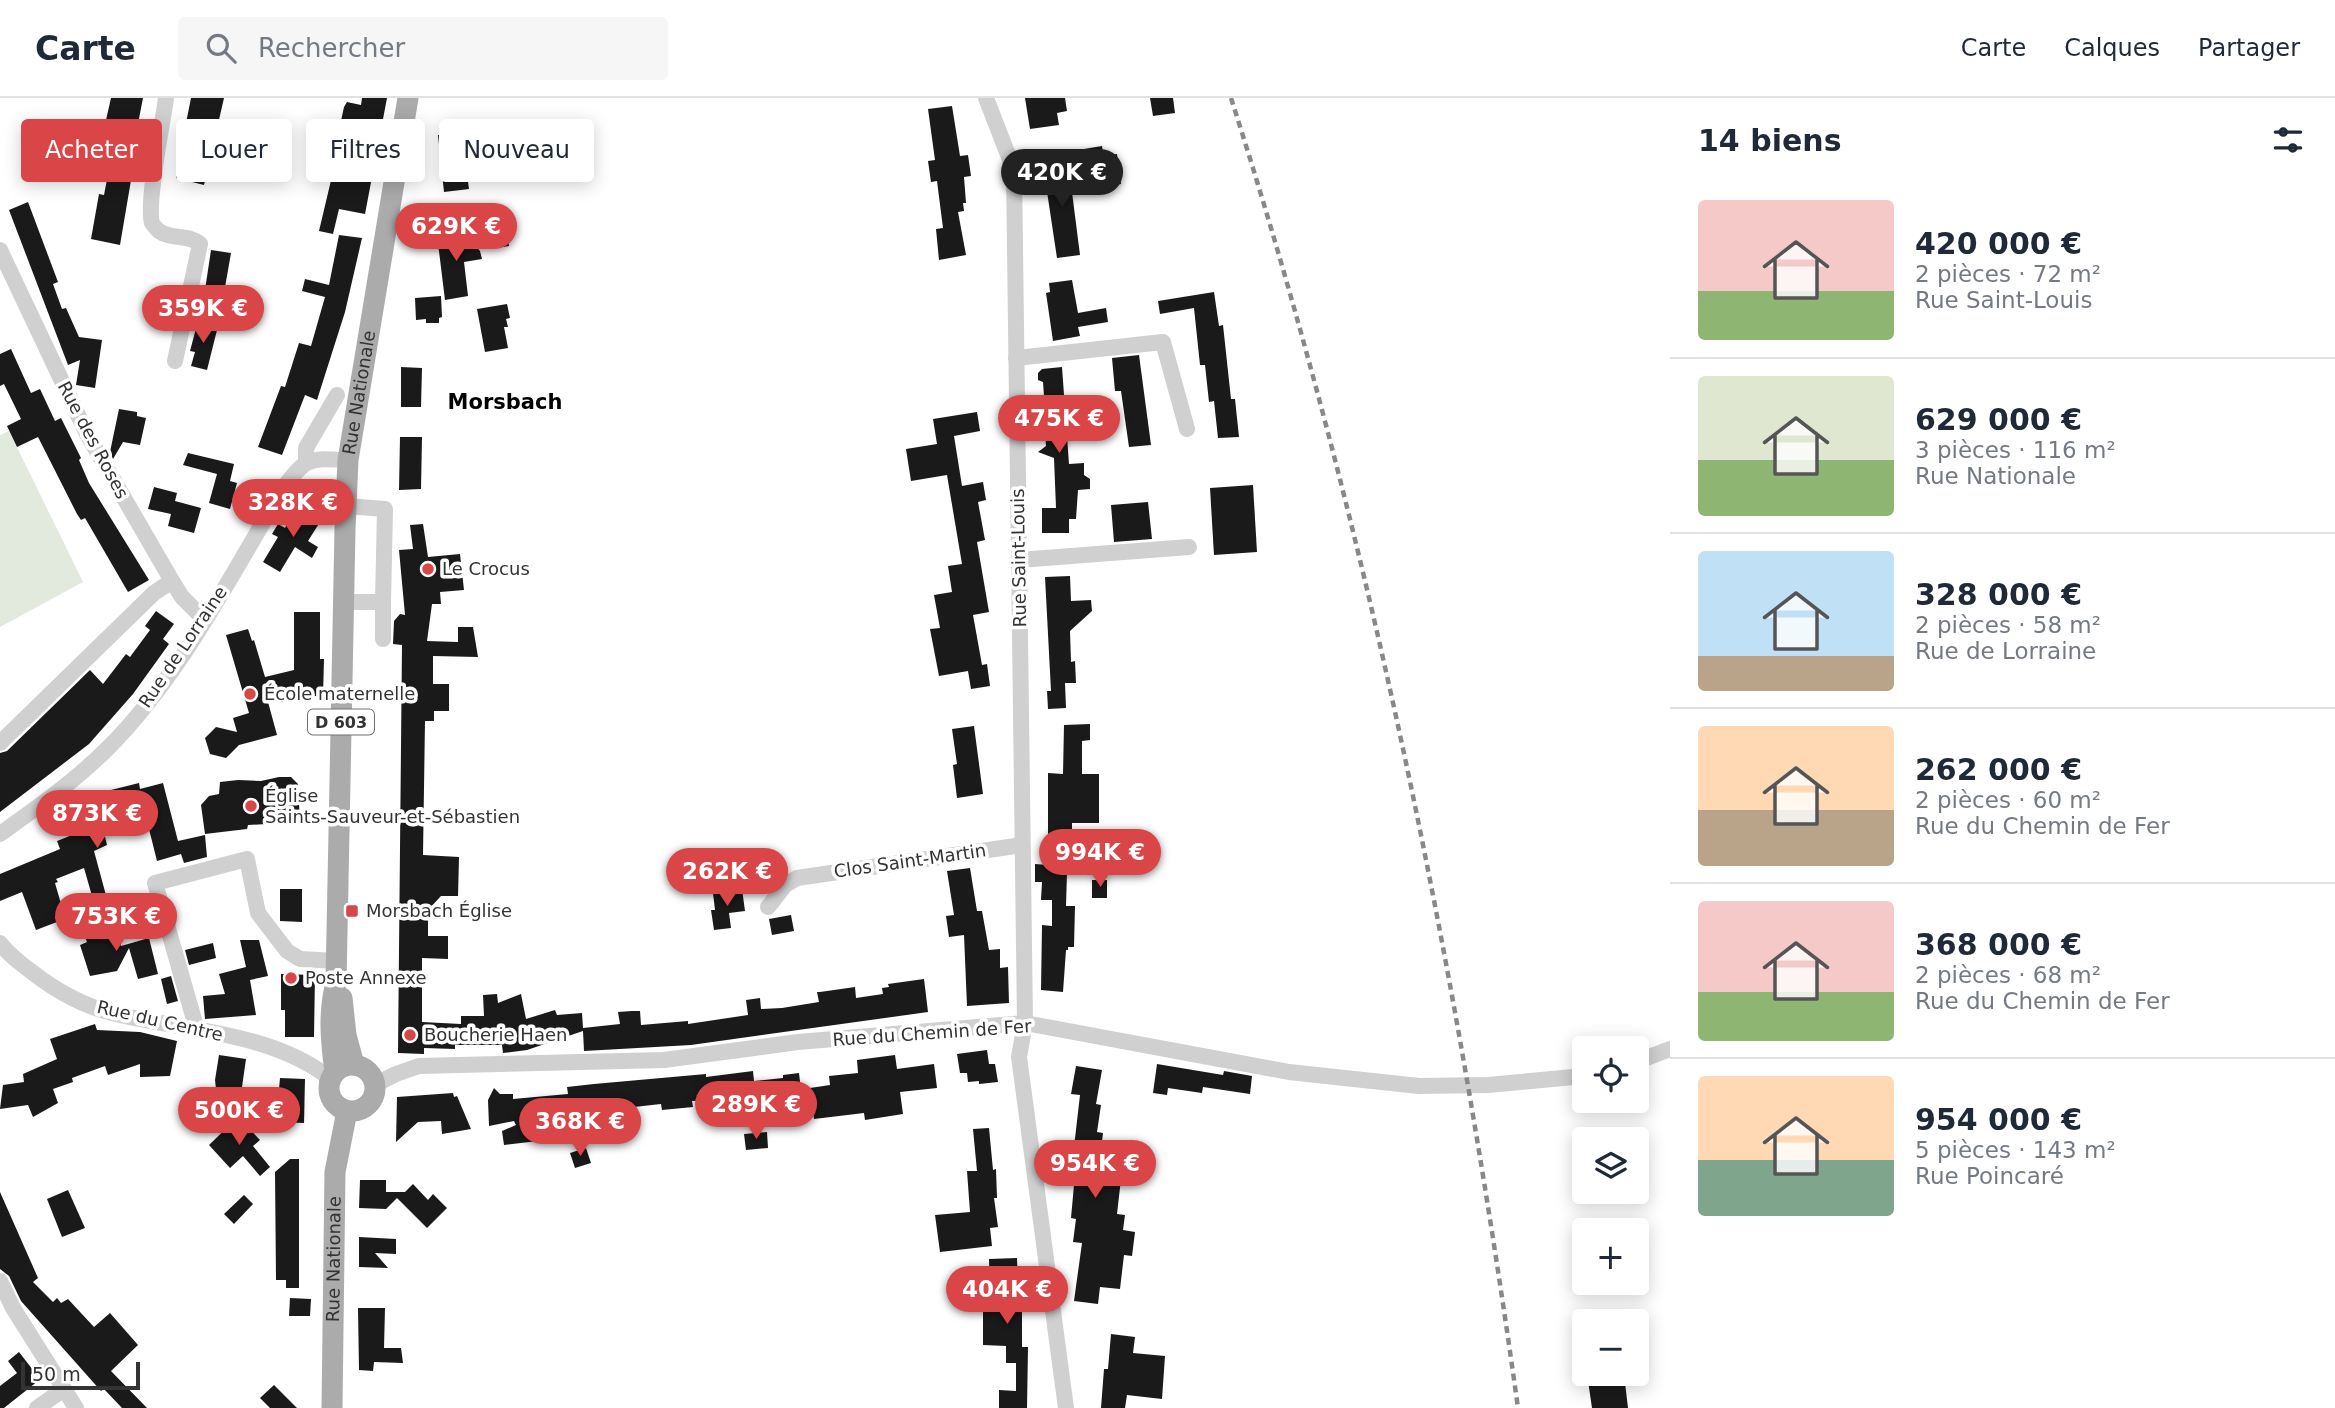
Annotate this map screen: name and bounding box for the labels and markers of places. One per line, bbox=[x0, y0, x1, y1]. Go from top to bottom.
pin: 420K € bbox=[1005, 150, 1119, 209]
pin: 629K € bbox=[399, 204, 513, 263]
pin: 359K € bbox=[146, 286, 260, 345]
pin: 475K € bbox=[1002, 396, 1116, 455]
pin: 328K € bbox=[236, 480, 350, 539]
place label: Le Crocus bbox=[442, 558, 530, 579]
marker: Le Crocus bbox=[420, 561, 436, 577]
place label: École maternelle bbox=[264, 683, 415, 704]
marker: École maternelle bbox=[242, 686, 258, 702]
place label: Église Saints-Sauveur-et-Sébastien bbox=[265, 785, 520, 827]
pin: 873K € bbox=[40, 790, 154, 850]
marker: Église Saints-Sauveur-et-Sébastien bbox=[243, 798, 259, 814]
pin: 994K € bbox=[1043, 830, 1157, 889]
pin: 262K € bbox=[670, 848, 784, 908]
pin: 753K € bbox=[59, 894, 173, 953]
place label: Morsbach Église bbox=[366, 900, 512, 921]
marker: Morsbach Église bbox=[344, 903, 360, 919]
place label: Poste Annexe bbox=[305, 967, 427, 988]
marker: Poste Annexe bbox=[283, 970, 299, 986]
place label: Boucherie Haen bbox=[424, 1024, 567, 1045]
marker: Boucherie Haen bbox=[402, 1027, 418, 1043]
pin: 289K € bbox=[699, 1082, 813, 1141]
pin: 500K € bbox=[182, 1088, 296, 1147]
pin: 368K € bbox=[523, 1098, 637, 1158]
pin: 954K € bbox=[1038, 1140, 1152, 1200]
pin: 404K € bbox=[950, 1266, 1064, 1326]

